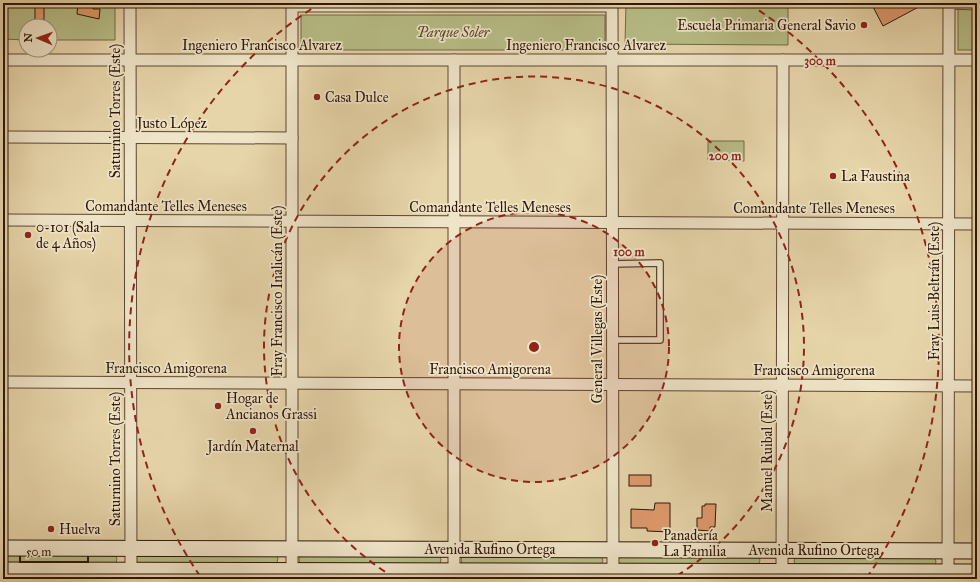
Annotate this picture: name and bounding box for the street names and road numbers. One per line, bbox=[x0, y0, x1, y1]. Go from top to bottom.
street label: Ingeniero Francisco Alvarez bbox=[182, 37, 343, 54]
street label: Ingeniero Francisco Alvarez bbox=[506, 37, 667, 54]
street label: Saturnino Torres (Este) bbox=[107, 44, 125, 178]
street label: Justo López bbox=[135, 115, 207, 133]
street label: Comandante Telles Meneses bbox=[85, 198, 247, 215]
street label: Comandante Telles Meneses bbox=[409, 199, 571, 216]
street label: Comandante Telles Meneses bbox=[733, 200, 895, 217]
street label: Fray Francisco Inalicán (Este) bbox=[269, 205, 287, 377]
street label: Fray Luis Beltrán (Este) bbox=[926, 222, 944, 360]
street label: General Villegas (Este) bbox=[589, 275, 607, 403]
street label: Francisco Amigorena bbox=[105, 360, 227, 377]
street label: Francisco Amigorena bbox=[429, 361, 551, 378]
street label: Francisco Amigorena bbox=[753, 362, 875, 379]
street label: Manuel Ruibal (Este) bbox=[759, 390, 777, 512]
street label: Saturnino Torres (Este) bbox=[107, 392, 125, 526]
street label: Avenida Rufino Ortega bbox=[424, 541, 555, 558]
street label: Avenida Rufino Ortega bbox=[748, 542, 879, 559]

